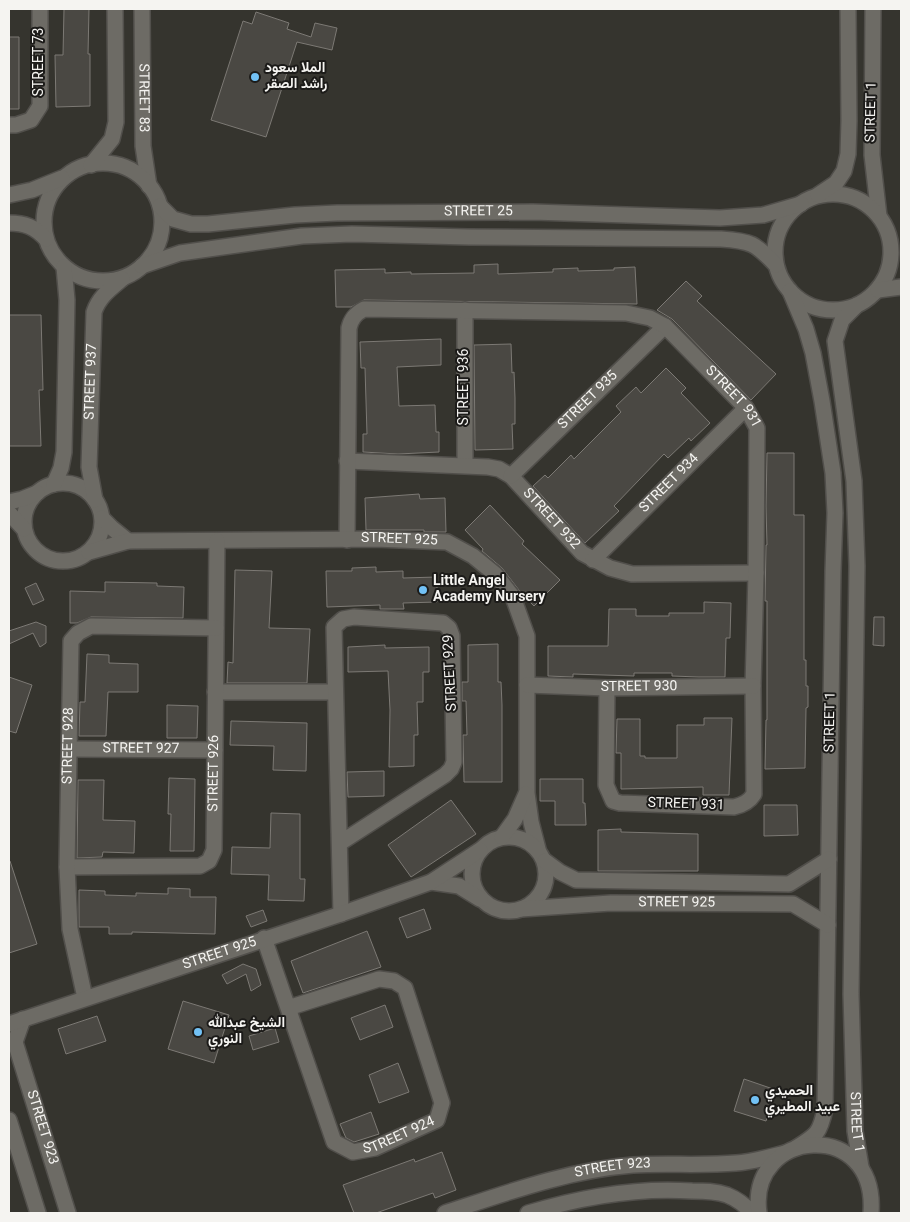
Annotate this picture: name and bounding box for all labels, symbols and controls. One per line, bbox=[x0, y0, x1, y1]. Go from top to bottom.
street label: STREET 73 bbox=[29, 28, 51, 96]
place label: الملا سعود راشد الصقر bbox=[264, 58, 327, 96]
street label: STREET 83 bbox=[131, 63, 154, 133]
marker: الملا سعود راشد الصقر bbox=[249, 71, 261, 83]
street label: STREET 1 bbox=[860, 81, 884, 143]
street label: STREET 25 bbox=[444, 201, 513, 223]
street label: STREET 937 bbox=[80, 343, 104, 420]
street label: STREET 936 bbox=[454, 348, 476, 425]
street label: STREET 931 bbox=[699, 361, 766, 432]
street label: STREET 935 bbox=[553, 366, 624, 435]
street label: STREET 934 bbox=[635, 449, 705, 519]
street label: STREET 932 bbox=[517, 484, 585, 555]
street label: STREET 925 bbox=[361, 528, 438, 553]
place label: Little Angel Academy Nursery bbox=[433, 571, 546, 609]
marker: Little Angel Academy Nursery bbox=[417, 584, 429, 596]
street label: STREET 929 bbox=[438, 634, 464, 712]
street label: STREET 930 bbox=[600, 676, 678, 699]
street label: STREET 1 bbox=[819, 691, 843, 753]
street label: STREET 928 bbox=[57, 707, 81, 784]
street label: STREET 926 bbox=[203, 735, 226, 812]
street label: STREET 927 bbox=[102, 738, 180, 761]
street label: STREET 931 bbox=[647, 793, 725, 817]
street label: STREET 925 bbox=[638, 892, 715, 915]
street label: STREET 925 bbox=[180, 932, 260, 977]
place label: الشيخ عبدالله النوري bbox=[208, 1013, 285, 1051]
marker: الشيخ عبدالله النوري bbox=[192, 1026, 204, 1038]
place label: الحميدي عبيد المطيري bbox=[765, 1081, 840, 1119]
street label: STREET 923 bbox=[20, 1088, 63, 1168]
street label: STREET 1 bbox=[843, 1091, 869, 1154]
marker: الحميدي عبيد المطيري bbox=[749, 1094, 761, 1106]
street label: STREET 924 bbox=[361, 1111, 439, 1161]
street label: STREET 923 bbox=[572, 1153, 651, 1185]

